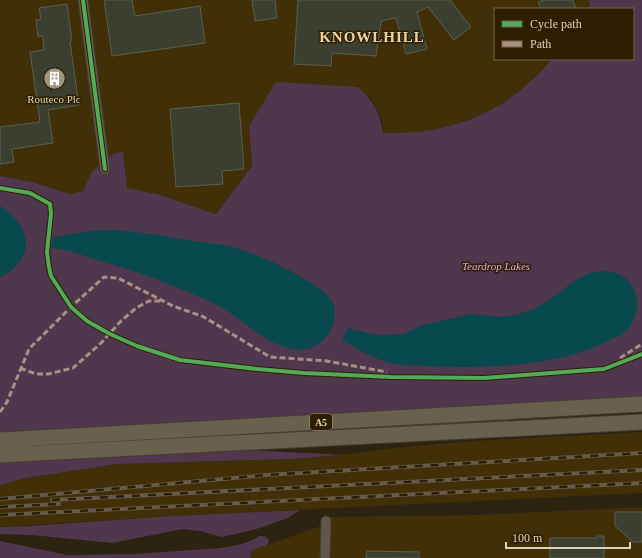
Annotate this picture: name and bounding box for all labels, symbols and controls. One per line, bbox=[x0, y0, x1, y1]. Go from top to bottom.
legend bbox=[494, 8, 634, 60]
text: Cycle path bbox=[530, 17, 582, 31]
district label: KNOWLHILL bbox=[319, 29, 425, 45]
text: Path bbox=[530, 37, 551, 51]
building icon: Routeco Plc bbox=[41, 66, 67, 92]
place label: Routeco Plc bbox=[27, 93, 81, 105]
park label: Teardrop Lakes bbox=[462, 260, 530, 272]
road number: A5 bbox=[310, 414, 332, 430]
scale bar bbox=[506, 524, 630, 550]
text: 100 m bbox=[512, 531, 543, 545]

